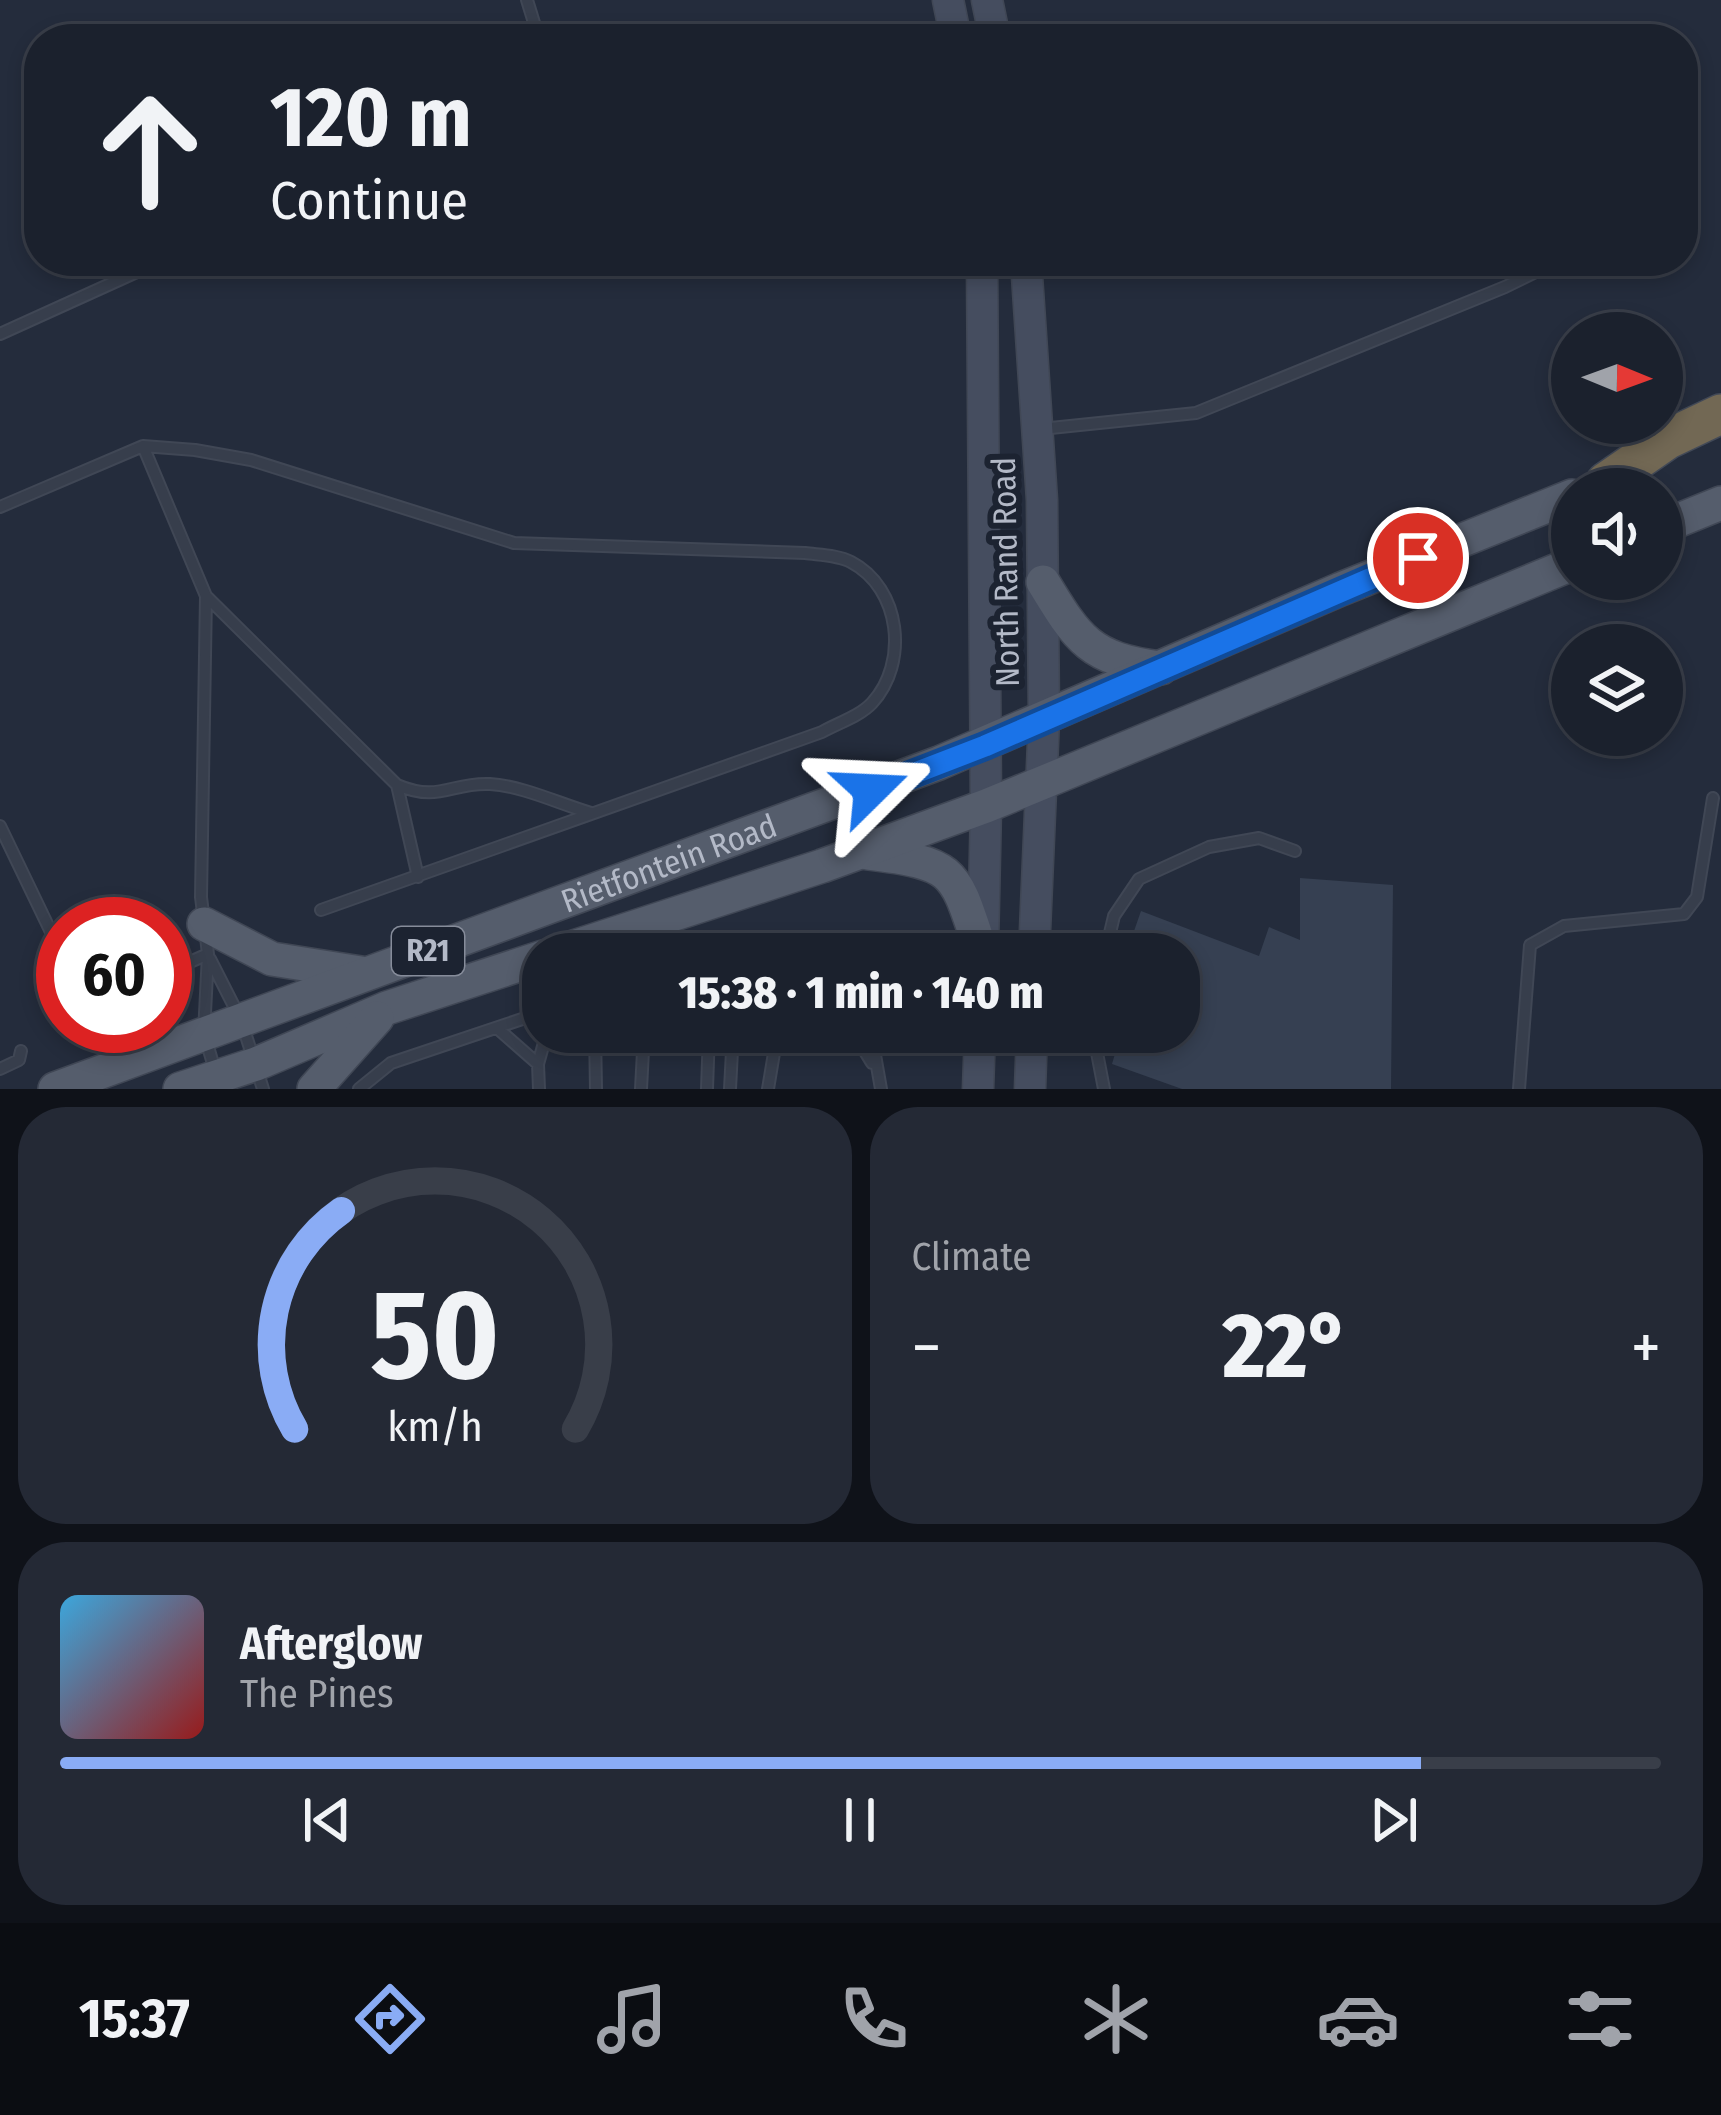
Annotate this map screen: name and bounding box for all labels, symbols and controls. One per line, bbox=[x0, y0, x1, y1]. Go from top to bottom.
text: 120 m bbox=[270, 67, 472, 168]
icon: ahead bbox=[72, 72, 228, 228]
text: Continue bbox=[270, 169, 468, 233]
north arrow bbox=[1551, 312, 1683, 444]
map controls bbox=[1551, 312, 1683, 756]
street label: North Rand Road bbox=[984, 457, 1028, 687]
button: sound bbox=[1551, 468, 1683, 600]
pin bbox=[1367, 507, 1469, 609]
icon: arrive bbox=[1385, 525, 1451, 591]
button: layers bbox=[1551, 624, 1683, 756]
position arrow bbox=[808, 727, 934, 853]
street label: Rietfontein Road bbox=[556, 806, 782, 922]
speed limit sign: 60 bbox=[36, 897, 192, 1053]
road number: R21 bbox=[392, 927, 464, 975]
text: 15:38 · 1 min · 140 m bbox=[679, 966, 1043, 1020]
text: Climate bbox=[912, 1234, 1032, 1280]
text: 50 bbox=[370, 1261, 499, 1411]
text: 22° bbox=[1223, 1293, 1349, 1401]
text: − bbox=[912, 1308, 941, 1387]
text: + bbox=[1631, 1308, 1661, 1387]
text: km/h bbox=[387, 1400, 483, 1451]
text: Afterglow bbox=[240, 1617, 422, 1671]
text: The Pines bbox=[240, 1671, 394, 1717]
icon: previous bbox=[294, 1787, 360, 1853]
icon: pause bbox=[827, 1787, 893, 1853]
icon: next bbox=[1361, 1787, 1427, 1853]
icon: directions bbox=[348, 1977, 432, 2061]
icon: music bbox=[590, 1977, 674, 2061]
icon: phone bbox=[832, 1977, 916, 2061]
icon: climate bbox=[1074, 1977, 1158, 2061]
icon: car bbox=[1316, 1977, 1400, 2061]
icon: filters bbox=[1558, 1977, 1642, 2061]
text: 15:37 bbox=[79, 1987, 190, 2051]

